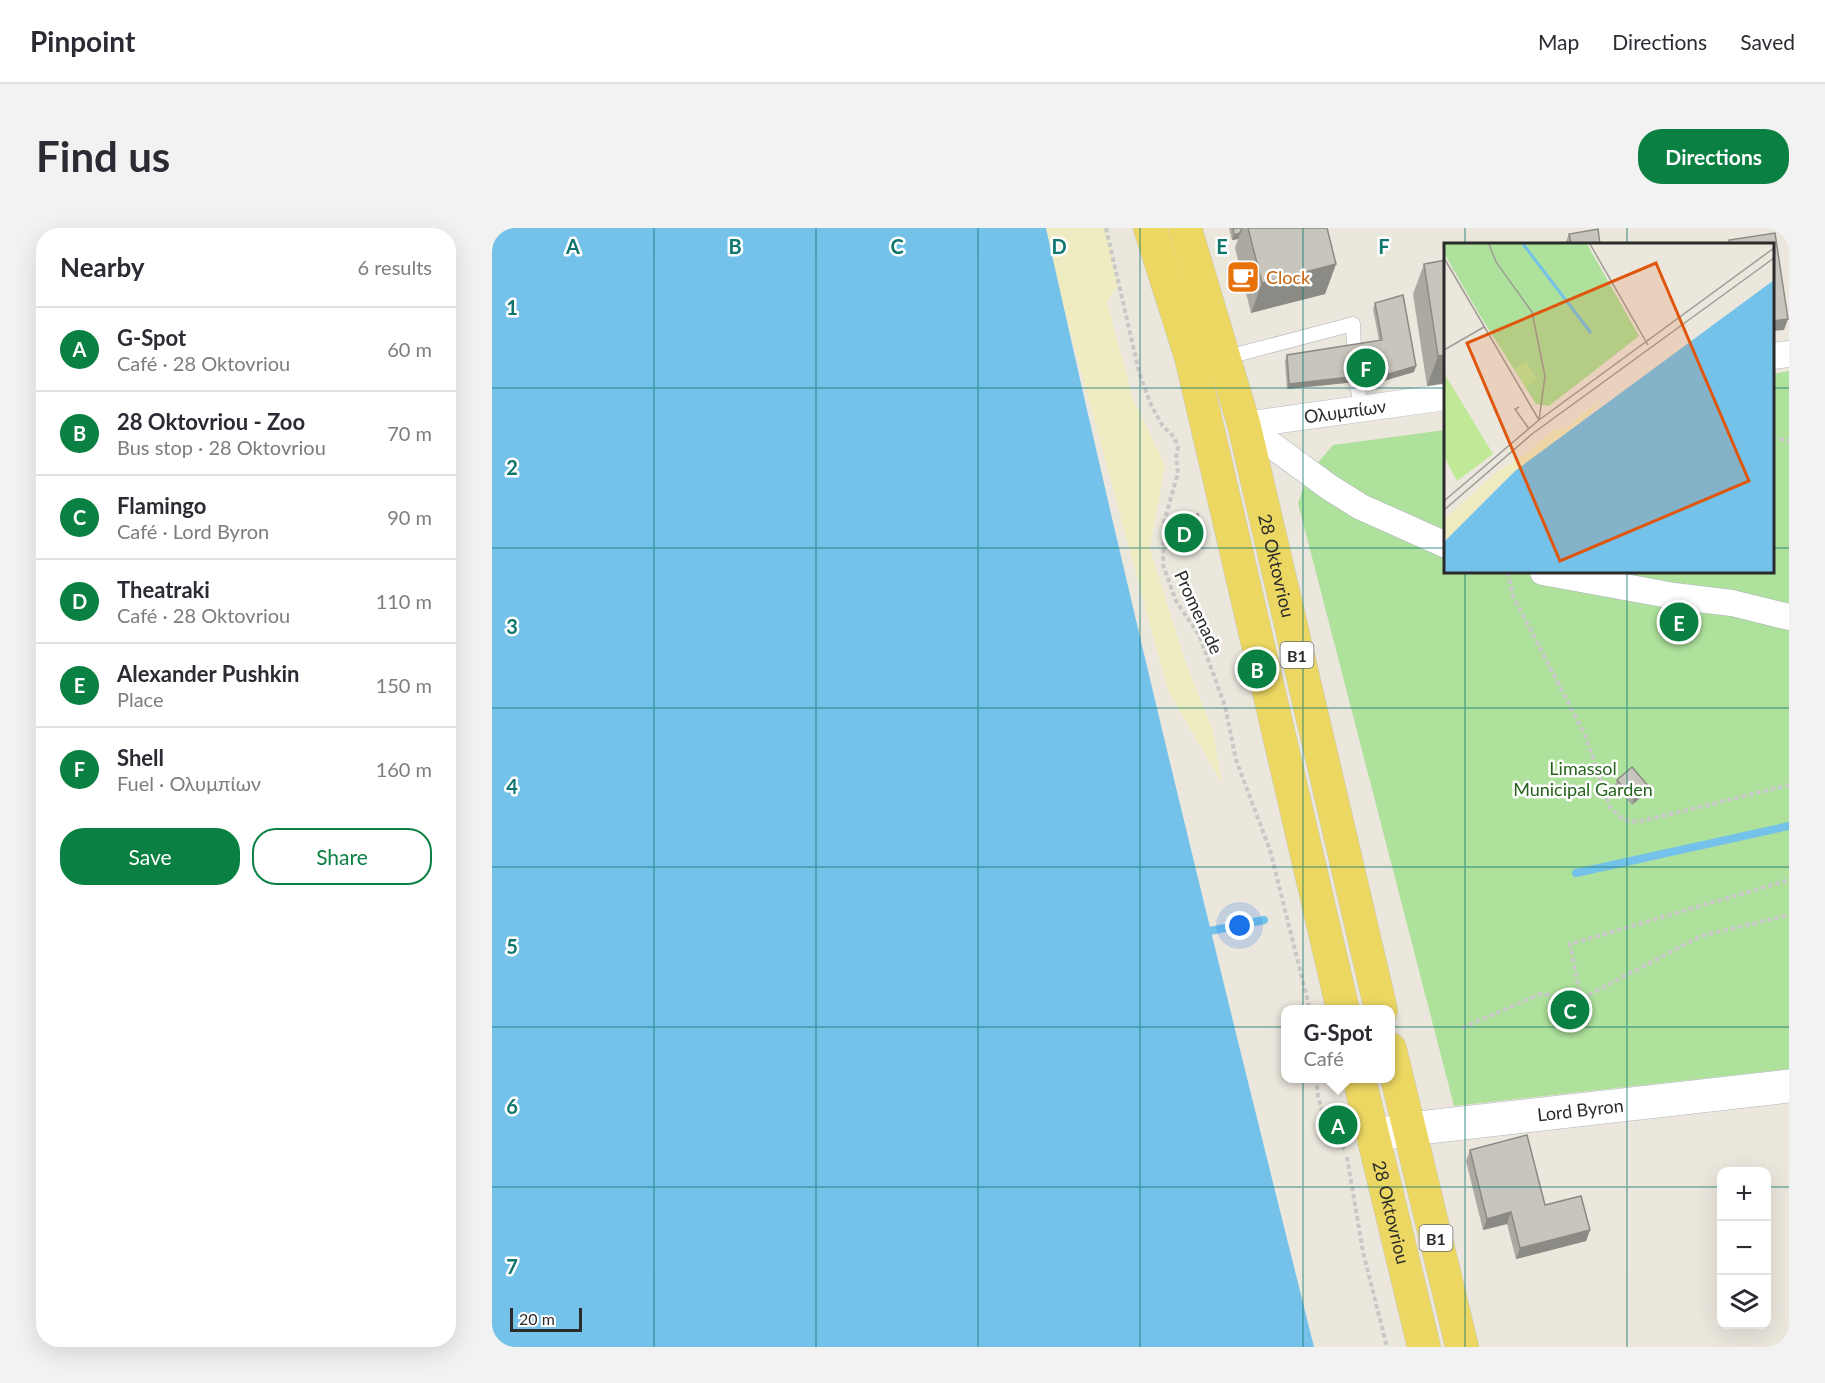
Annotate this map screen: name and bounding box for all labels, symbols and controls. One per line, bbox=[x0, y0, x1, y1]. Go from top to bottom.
text: Pinpoint bbox=[30, 24, 135, 58]
text: Map bbox=[1538, 29, 1579, 54]
text: Directions bbox=[1612, 29, 1707, 54]
text: Saved bbox=[1740, 29, 1795, 54]
button: Directions bbox=[1638, 129, 1789, 184]
text: Find us bbox=[36, 131, 170, 181]
text: A bbox=[565, 234, 580, 258]
text: B bbox=[728, 234, 742, 258]
text: C bbox=[890, 234, 904, 258]
text: D bbox=[1051, 234, 1067, 258]
text: E bbox=[1216, 234, 1228, 258]
text: F bbox=[1378, 234, 1390, 258]
inset map bbox=[1444, 243, 1774, 573]
text: Nearby bbox=[60, 251, 145, 283]
text: 6 results bbox=[357, 255, 432, 279]
cafe icon: Clock bbox=[1225, 259, 1261, 295]
place label: Clock bbox=[1266, 266, 1311, 288]
text: 1 bbox=[506, 295, 518, 319]
text: G-Spot bbox=[117, 324, 186, 351]
text: A bbox=[73, 337, 86, 361]
text: 60 m bbox=[387, 337, 432, 361]
pin: F bbox=[1346, 346, 1386, 390]
text: Café · 28 Oktovriou bbox=[117, 351, 290, 375]
street label: Ολυμπίων bbox=[1303, 394, 1387, 428]
text: 28 Oktovriou - Zoo bbox=[117, 408, 305, 435]
text: B bbox=[73, 421, 86, 445]
text: 70 m bbox=[387, 421, 432, 445]
text: Bus stop · 28 Oktovriou bbox=[117, 435, 326, 459]
text: 2 bbox=[506, 455, 518, 479]
text: Flamingo bbox=[117, 492, 206, 519]
text: C bbox=[73, 505, 86, 529]
text: 90 m bbox=[387, 505, 432, 529]
pin: D bbox=[1164, 510, 1204, 556]
street label: 28 Oktovriou bbox=[1254, 512, 1300, 620]
text: Café · Lord Byron bbox=[117, 519, 269, 543]
street label: Promenade bbox=[1170, 567, 1228, 657]
text: Theatraki bbox=[117, 576, 210, 603]
text: D bbox=[72, 589, 87, 613]
text: 110 m bbox=[376, 589, 432, 613]
pin: E bbox=[1660, 600, 1698, 644]
text: Café · 28 Oktovriou bbox=[117, 603, 290, 627]
text: 3 bbox=[506, 614, 518, 638]
road number: B1 bbox=[1280, 642, 1314, 668]
pin: B bbox=[1238, 646, 1276, 692]
text: Alexander Pushkin bbox=[117, 660, 300, 687]
text: E bbox=[74, 673, 85, 697]
text: 150 m bbox=[376, 673, 432, 697]
text: Place bbox=[117, 687, 164, 711]
text: Shell bbox=[117, 744, 164, 771]
text: F bbox=[74, 757, 85, 781]
text: 160 m bbox=[376, 757, 432, 781]
park label: Limassol Municipal Garden bbox=[1513, 757, 1653, 800]
text: Fuel · Ολυμπίων bbox=[117, 771, 261, 795]
text: 4 bbox=[506, 774, 518, 798]
button: Save bbox=[60, 828, 240, 885]
button: Share bbox=[252, 828, 432, 885]
your location bbox=[1225, 911, 1254, 940]
text: 5 bbox=[506, 934, 518, 958]
pin: C bbox=[1550, 988, 1590, 1032]
popup bbox=[1281, 1005, 1395, 1083]
text: G-Spot bbox=[1303, 1019, 1373, 1046]
text: Café bbox=[1303, 1046, 1344, 1070]
text: 6 bbox=[506, 1094, 518, 1118]
street label: Lord Byron bbox=[1536, 1094, 1625, 1126]
pin: A bbox=[1318, 1102, 1358, 1148]
street label: 28 Oktovriou bbox=[1368, 1158, 1415, 1266]
map controls bbox=[1717, 1167, 1771, 1329]
button: + bbox=[1717, 1167, 1771, 1221]
button: − bbox=[1717, 1221, 1771, 1275]
road number: B1 bbox=[1420, 1225, 1452, 1251]
text: 7 bbox=[506, 1254, 518, 1278]
button: layers bbox=[1717, 1275, 1771, 1329]
scale bar bbox=[510, 1305, 582, 1332]
text: 20 m bbox=[519, 1309, 555, 1328]

